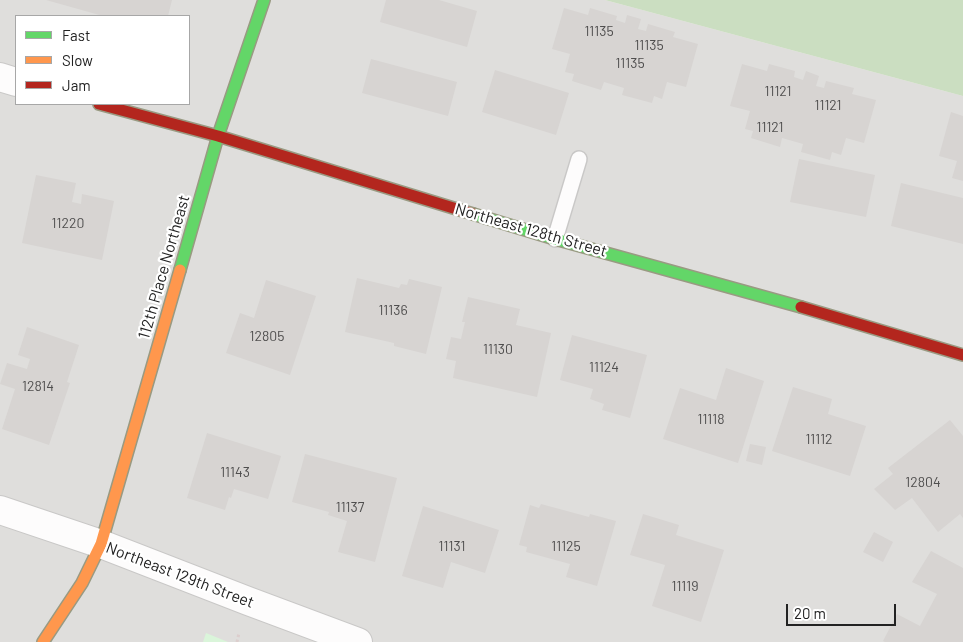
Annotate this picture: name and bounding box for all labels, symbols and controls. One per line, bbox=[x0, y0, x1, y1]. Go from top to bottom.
legend bbox=[15, 15, 190, 105]
house number: 11135 bbox=[584, 23, 614, 39]
text: Fast bbox=[62, 26, 90, 44]
house number: 11135 bbox=[634, 37, 664, 53]
text: Slow bbox=[62, 51, 93, 69]
house number: 11135 bbox=[615, 55, 645, 71]
text: Jam bbox=[62, 76, 91, 94]
house number: 11121 bbox=[765, 83, 791, 99]
house number: 11121 bbox=[815, 97, 841, 113]
house number: 11121 bbox=[757, 119, 783, 135]
street label: 112th Place Northeast bbox=[134, 193, 194, 341]
street label: Northeast 128th Street bbox=[453, 199, 609, 261]
house number: 11220 bbox=[52, 215, 84, 231]
house number: 11136 bbox=[378, 302, 408, 318]
house number: 12805 bbox=[250, 328, 284, 344]
house number: 11130 bbox=[483, 341, 513, 357]
house number: 11124 bbox=[589, 359, 619, 375]
house number: 12814 bbox=[22, 378, 54, 394]
house number: 11118 bbox=[697, 411, 725, 427]
house number: 11112 bbox=[805, 431, 833, 447]
house number: 11143 bbox=[220, 464, 250, 480]
house number: 12804 bbox=[905, 474, 941, 490]
house number: 11137 bbox=[336, 499, 364, 515]
street label: Northeast 129th Street bbox=[103, 538, 257, 612]
house number: 11131 bbox=[439, 538, 465, 554]
house number: 11125 bbox=[551, 538, 581, 554]
house number: 11119 bbox=[671, 578, 699, 594]
scale bar bbox=[788, 594, 898, 626]
text: 20 m bbox=[794, 604, 826, 622]

